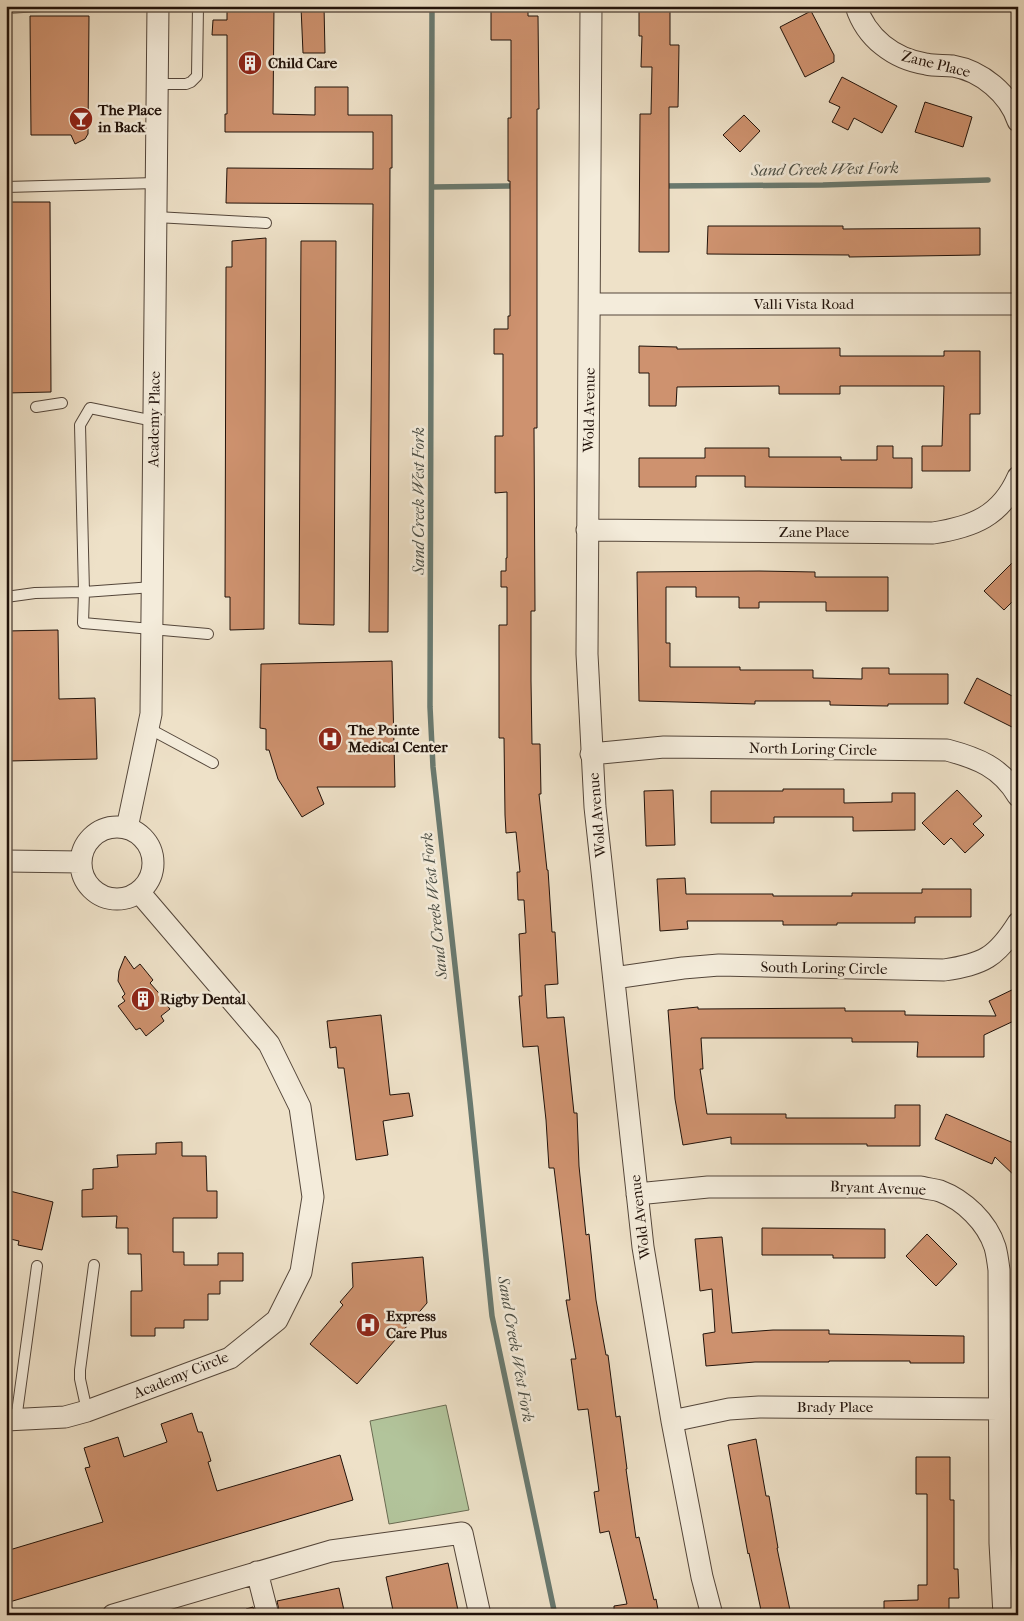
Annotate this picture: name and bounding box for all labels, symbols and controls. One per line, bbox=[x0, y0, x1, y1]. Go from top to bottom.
street label: Zane Place bbox=[900, 47, 973, 81]
building icon: Child Care bbox=[237, 50, 263, 76]
place label: Child Care bbox=[268, 54, 338, 72]
place label: The Place in Back bbox=[97, 101, 162, 136]
bar icon: The Place in Back bbox=[68, 106, 94, 132]
water label: Sand Creek West Fork bbox=[750, 158, 899, 180]
street label: Valli Vista Road bbox=[753, 295, 855, 313]
street label: Wold Avenue bbox=[579, 367, 599, 454]
street label: Academy Place bbox=[144, 370, 164, 468]
water label: Sand Creek West Fork bbox=[409, 427, 428, 576]
street label: Zane Place bbox=[779, 523, 850, 541]
place label: The Pointe Medical Center bbox=[347, 721, 448, 756]
hospital icon: The Pointe Medical Center bbox=[317, 726, 343, 752]
street label: North Loring Circle bbox=[749, 739, 878, 759]
street label: Wold Avenue bbox=[584, 771, 610, 859]
water label: Sand Creek West Fork bbox=[417, 832, 451, 981]
street label: South Loring Circle bbox=[760, 958, 888, 978]
building icon: Rigby Dental bbox=[130, 986, 156, 1012]
place label: Rigby Dental bbox=[160, 990, 247, 1008]
street label: Wold Avenue bbox=[626, 1173, 654, 1261]
street label: Bryant Avenue bbox=[829, 1177, 927, 1199]
water label: Sand Creek West Fork bbox=[494, 1274, 538, 1423]
place label: Express Care Plus bbox=[386, 1307, 448, 1342]
hospital icon: Express Care Plus bbox=[355, 1312, 381, 1338]
street label: Academy Circle bbox=[130, 1348, 232, 1403]
street label: Brady Place bbox=[797, 1398, 874, 1416]

